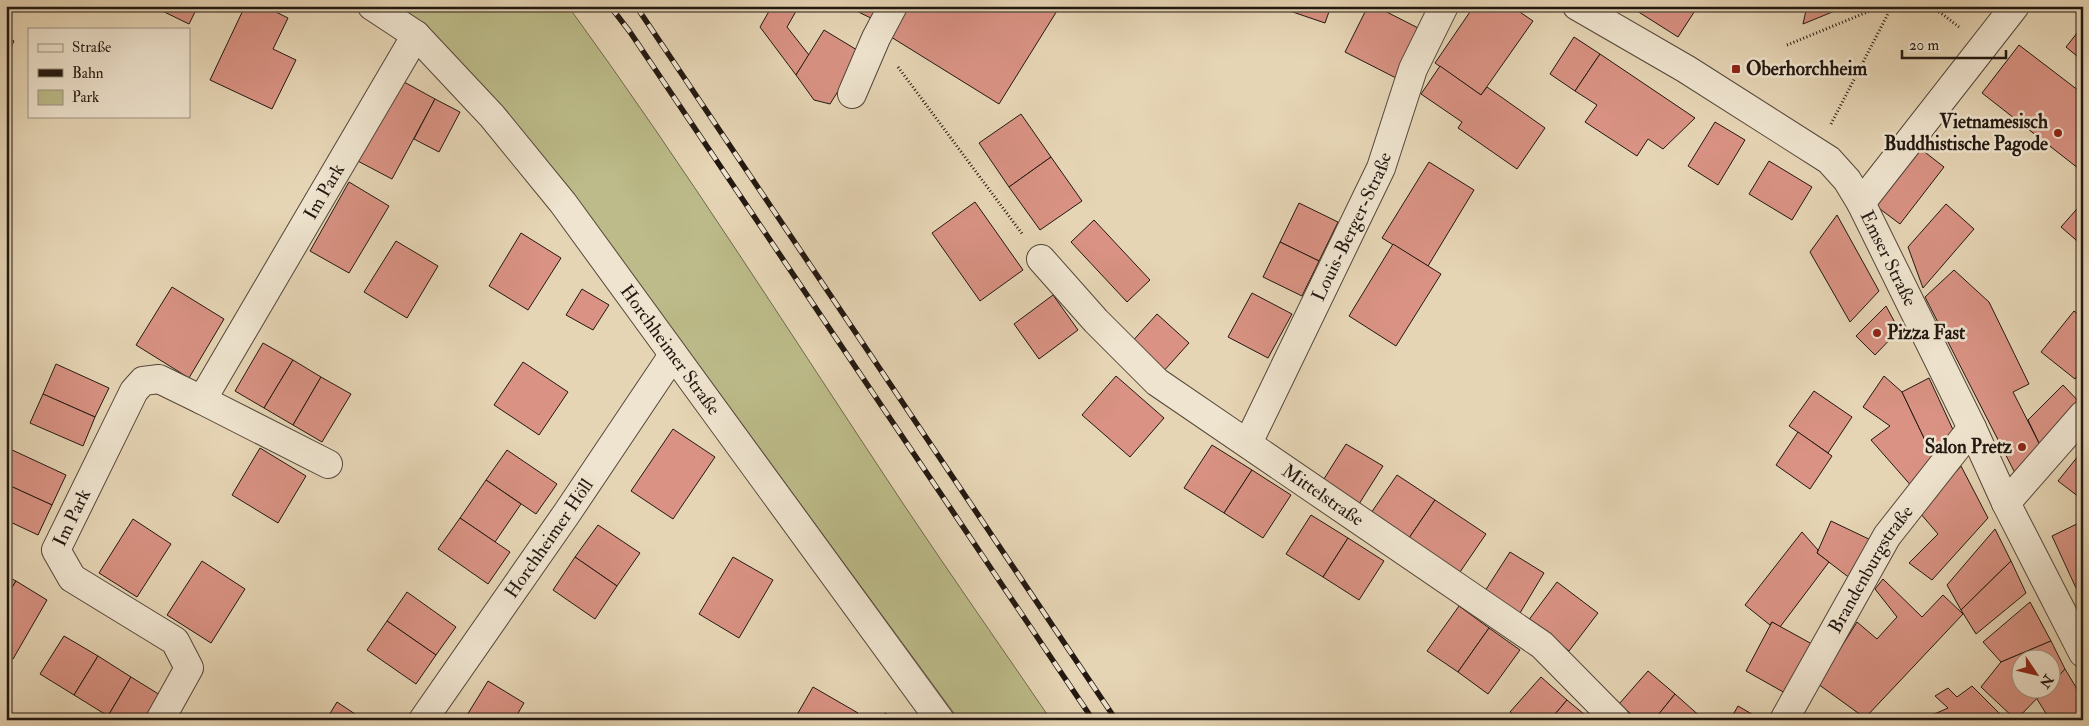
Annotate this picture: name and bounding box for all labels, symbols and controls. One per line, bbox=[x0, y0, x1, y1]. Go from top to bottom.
legend bbox=[28, 28, 190, 118]
scale bar bbox=[1902, 28, 2005, 60]
text: 20 m bbox=[1909, 36, 1939, 55]
text: Straße bbox=[72, 38, 111, 57]
place label: Oberhorchheim bbox=[1746, 57, 1867, 81]
marker: Oberhorchheim bbox=[1730, 63, 1742, 75]
text: Bahn bbox=[72, 64, 104, 83]
text: Park bbox=[72, 88, 99, 107]
place label: Vietnamesisch Buddhistische Pagode bbox=[1884, 110, 2048, 157]
marker: Vietnamesisch Buddhistische Pagode bbox=[2052, 127, 2064, 139]
street label: Louis-Berger-Straße bbox=[1306, 149, 1397, 305]
street label: Im Park bbox=[298, 159, 350, 224]
street label: Emser Straße bbox=[1855, 207, 1922, 310]
street label: Horchheimer Straße bbox=[615, 280, 726, 420]
place label: Pizza Fast bbox=[1887, 321, 1966, 345]
marker: Pizza Fast bbox=[1871, 327, 1883, 339]
place label: Salon Pretz bbox=[1925, 435, 2013, 459]
marker: Salon Pretz bbox=[2016, 441, 2028, 453]
street label: Mittelstraße bbox=[1277, 459, 1369, 532]
street label: Horchheimer Höll bbox=[499, 474, 599, 603]
street label: Im Park bbox=[48, 485, 96, 550]
street label: Brandenburgstraße bbox=[1823, 500, 1919, 637]
north arrow bbox=[2012, 648, 2062, 698]
text: N bbox=[2035, 670, 2057, 692]

